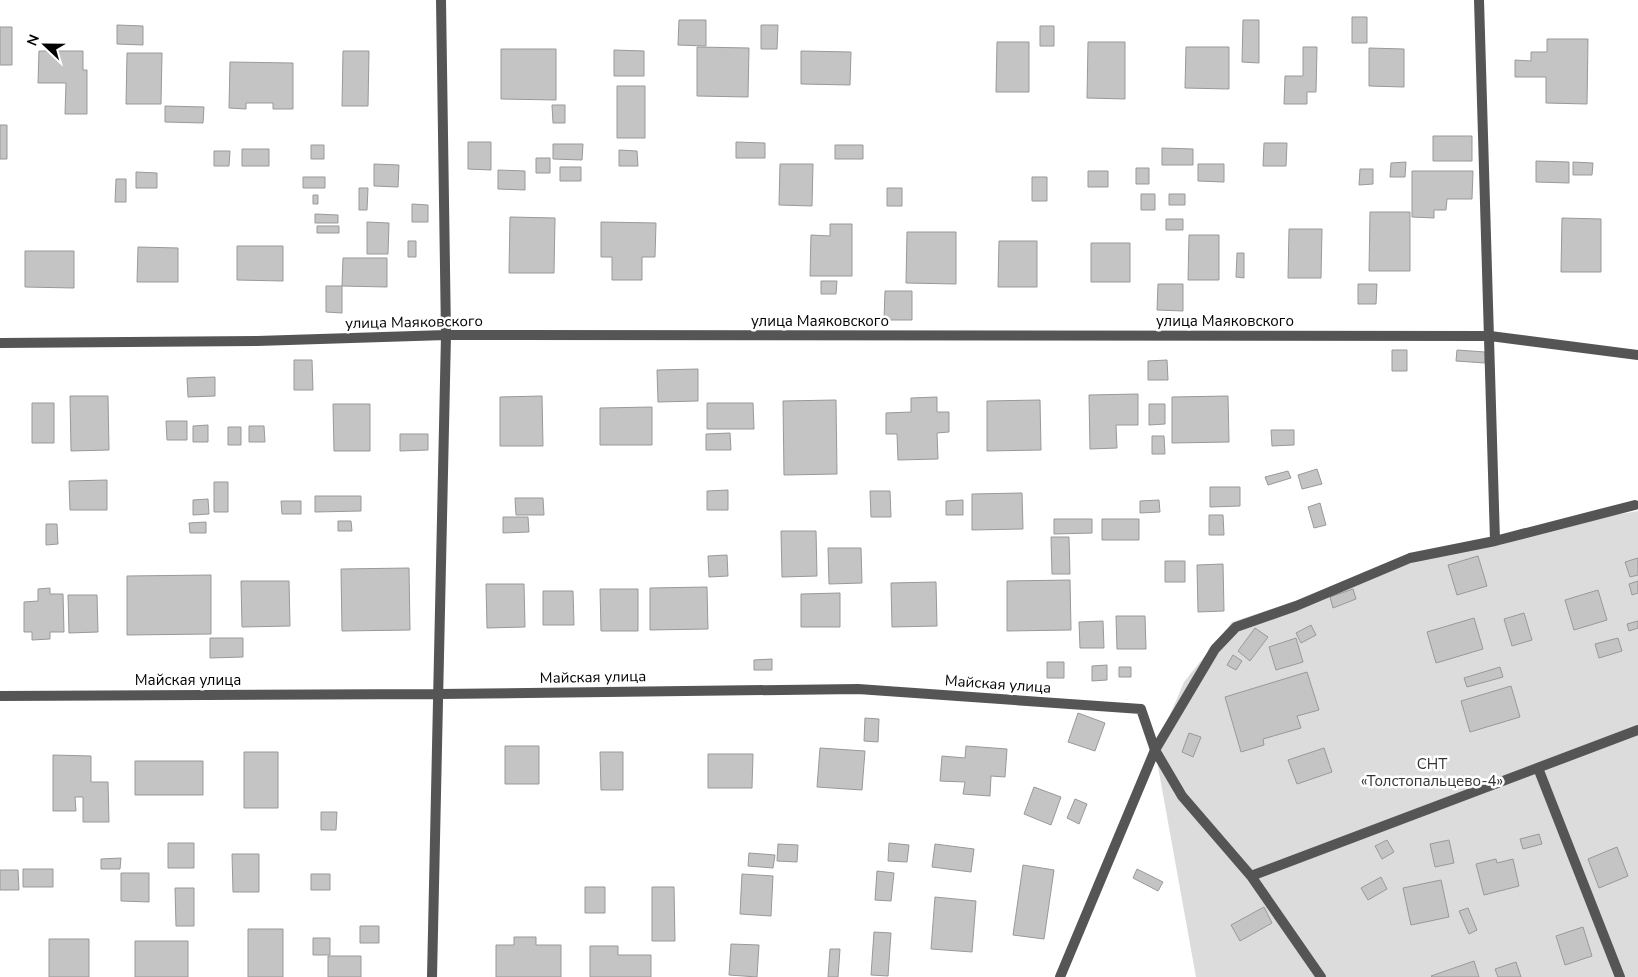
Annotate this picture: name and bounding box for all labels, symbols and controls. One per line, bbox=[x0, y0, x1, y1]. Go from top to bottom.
north arrow bbox=[20, 20, 70, 70]
text: N bbox=[23, 32, 44, 49]
street label: улица Маяковского bbox=[345, 311, 483, 333]
street label: улица Маяковского bbox=[751, 311, 889, 331]
street label: улица Маяковского bbox=[1156, 311, 1294, 331]
street label: Майская улица bbox=[540, 666, 646, 688]
street label: Майская улица bbox=[135, 670, 241, 690]
street label: Майская улица bbox=[944, 670, 1052, 698]
park label: СНТ «Толстопальцево-4» bbox=[1361, 754, 1503, 791]

